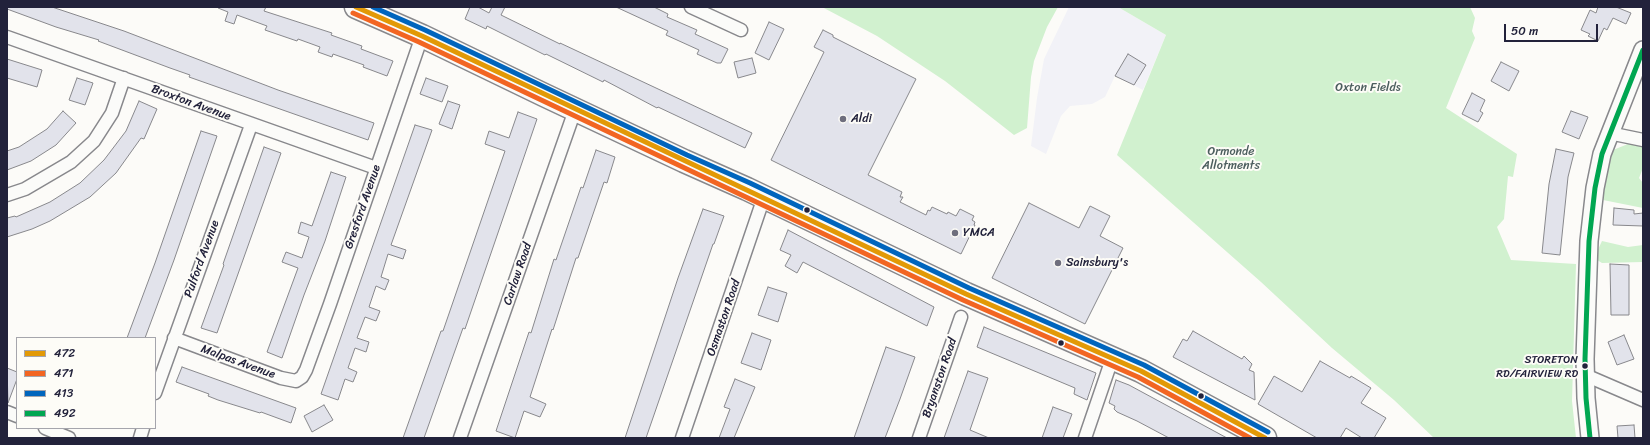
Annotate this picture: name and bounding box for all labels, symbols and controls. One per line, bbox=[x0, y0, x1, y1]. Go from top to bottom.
scale bar bbox=[1506, 16, 1600, 42]
text: 50 m bbox=[1511, 20, 1538, 42]
park label: Oxton Fields bbox=[1335, 81, 1401, 95]
street label: Broxton Avenue bbox=[149, 82, 233, 124]
place label: Aldi bbox=[851, 112, 872, 126]
marker: Aldi bbox=[838, 114, 848, 124]
park label: Ormonde Allotments bbox=[1202, 145, 1260, 173]
street label: Gresford Avenue bbox=[342, 163, 384, 251]
unlabelled marker bbox=[802, 205, 812, 215]
street label: Pulford Avenue bbox=[181, 218, 223, 300]
place label: YMCA bbox=[963, 226, 995, 240]
marker: YMCA bbox=[950, 228, 960, 238]
street label: Carlaw Road bbox=[501, 241, 535, 307]
place label: Sainsbury's bbox=[1066, 256, 1128, 270]
marker: Sainsbury's bbox=[1053, 258, 1063, 268]
street label: Osmaston Road bbox=[704, 278, 744, 358]
street label: Bryanston Road bbox=[920, 336, 960, 420]
legend bbox=[16, 337, 156, 429]
unlabelled marker bbox=[1056, 338, 1066, 348]
text: 472 bbox=[54, 342, 75, 364]
street label: Malpas Avenue bbox=[199, 342, 277, 382]
place label: STORETON RD/FAIRVIEW RD bbox=[1496, 353, 1578, 379]
marker: STORETON RD/FAIRVIEW RD bbox=[1580, 361, 1590, 371]
text: 471 bbox=[54, 362, 74, 384]
text: 413 bbox=[54, 382, 73, 404]
unlabelled marker bbox=[1196, 391, 1206, 401]
text: 492 bbox=[54, 402, 76, 424]

